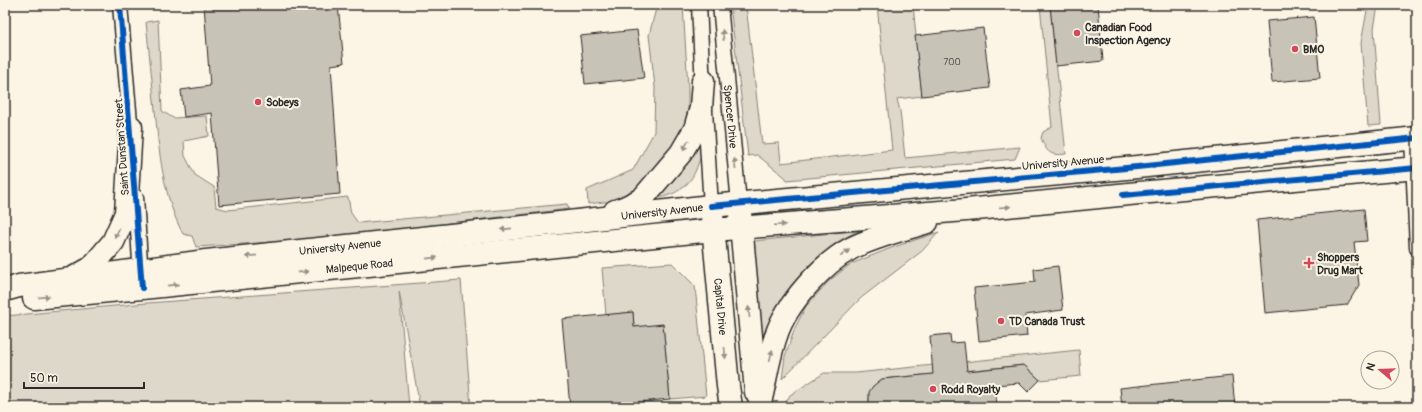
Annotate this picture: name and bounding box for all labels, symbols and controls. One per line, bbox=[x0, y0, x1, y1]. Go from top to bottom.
place label: Canadian Food Inspection Agency bbox=[1085, 21, 1171, 47]
marker: Canadian Food Inspection Agency bbox=[1072, 28, 1082, 38]
one-way arrow bbox=[719, 29, 726, 41]
place label: BMO bbox=[1303, 43, 1324, 56]
marker: BMO bbox=[1290, 44, 1300, 54]
house number: 700 bbox=[943, 57, 961, 68]
street label: Spencer Drive bbox=[721, 84, 740, 149]
place label: Sobeys bbox=[266, 96, 299, 109]
marker: Sobeys bbox=[253, 97, 263, 107]
street label: Saint Dunstan Street bbox=[112, 98, 132, 196]
one-way arrow bbox=[683, 139, 690, 151]
street label: University Avenue bbox=[1021, 153, 1105, 173]
one-way arrow bbox=[732, 158, 739, 170]
street label: University Avenue bbox=[620, 200, 704, 223]
one-way arrow bbox=[999, 203, 1011, 210]
one-way arrow bbox=[774, 221, 786, 228]
one-way arrow bbox=[500, 226, 512, 233]
one-way arrow bbox=[114, 228, 120, 239]
street label: University Avenue bbox=[298, 236, 382, 258]
one-way arrow bbox=[840, 249, 851, 257]
place label: Shoppers Drug Mart bbox=[1317, 251, 1363, 277]
one-way arrow bbox=[245, 253, 257, 260]
one-way arrow bbox=[426, 255, 438, 262]
street label: Malpeque Road bbox=[325, 256, 394, 276]
marker: Shoppers Drug Mart bbox=[1304, 258, 1314, 268]
one-way arrow bbox=[297, 268, 309, 275]
street label: Capital Drive bbox=[711, 278, 730, 336]
one-way arrow bbox=[167, 282, 179, 288]
one-way arrow bbox=[38, 294, 50, 301]
one-way arrow bbox=[746, 306, 752, 318]
place label: TD Canada Trust bbox=[1008, 315, 1085, 328]
marker: TD Canada Trust bbox=[996, 316, 1006, 326]
one-way arrow bbox=[721, 347, 728, 359]
one-way arrow bbox=[769, 349, 775, 362]
north arrow bbox=[1360, 350, 1400, 390]
text: N bbox=[1364, 361, 1379, 373]
scale bar bbox=[24, 364, 144, 390]
text: 50 m bbox=[30, 371, 58, 386]
place label: Rodd Royalty bbox=[941, 383, 1001, 396]
marker: Rodd Royalty bbox=[928, 384, 938, 394]

